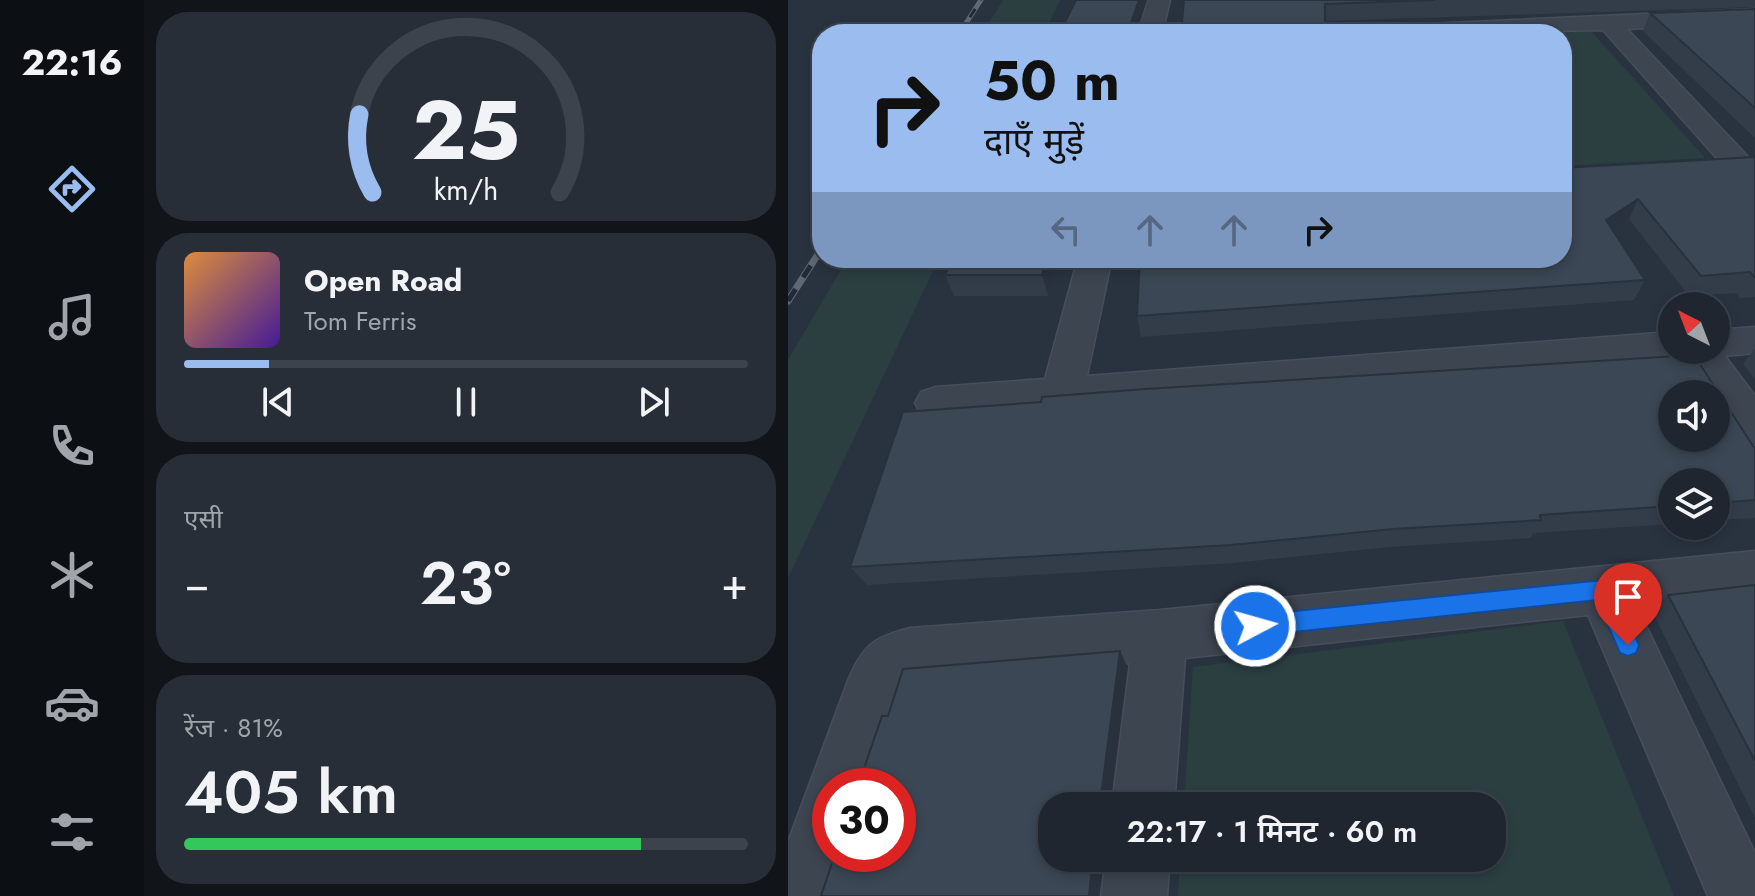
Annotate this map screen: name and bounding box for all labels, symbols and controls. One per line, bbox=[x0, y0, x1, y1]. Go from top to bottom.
text: 22:16 bbox=[21, 36, 123, 88]
text: 50 m bbox=[984, 40, 1120, 121]
icon: right bbox=[852, 56, 956, 160]
text: 25 bbox=[412, 69, 520, 189]
text: दाएँ मुड़ें bbox=[984, 115, 1084, 167]
icon: directions bbox=[44, 161, 100, 217]
text: km/h bbox=[434, 169, 498, 211]
icon: left bbox=[1044, 208, 1088, 252]
icon: ahead bbox=[1128, 208, 1172, 252]
icon: ahead bbox=[1212, 208, 1256, 252]
icon: right bbox=[1296, 208, 1340, 252]
text: Open Road bbox=[304, 259, 462, 302]
icon: music bbox=[44, 289, 100, 345]
north arrow bbox=[1658, 292, 1730, 364]
map controls bbox=[1658, 292, 1730, 540]
text: Tom Ferris bbox=[304, 302, 416, 340]
icon: previous bbox=[256, 380, 300, 424]
icon: pause bbox=[444, 380, 488, 424]
icon: next bbox=[632, 380, 676, 424]
button: sound bbox=[1658, 380, 1730, 452]
icon: phone bbox=[44, 418, 100, 474]
button: layers bbox=[1658, 468, 1730, 540]
text: एसी bbox=[184, 500, 223, 538]
text: 23° bbox=[420, 540, 511, 627]
icon: climate bbox=[44, 547, 100, 603]
text: − bbox=[184, 552, 210, 616]
text: + bbox=[721, 552, 748, 616]
pin bbox=[1594, 563, 1662, 645]
icon: arrive bbox=[1606, 575, 1650, 619]
position arrow bbox=[1213, 584, 1297, 668]
icon: car bbox=[44, 675, 100, 731]
text: रेंज · 81% bbox=[184, 709, 283, 747]
text: 405 km bbox=[184, 749, 398, 836]
speed limit sign: 30 bbox=[812, 768, 916, 872]
icon: filters bbox=[44, 804, 100, 860]
text: 22:17 · 1 मिनट · 60 m bbox=[1127, 810, 1417, 853]

